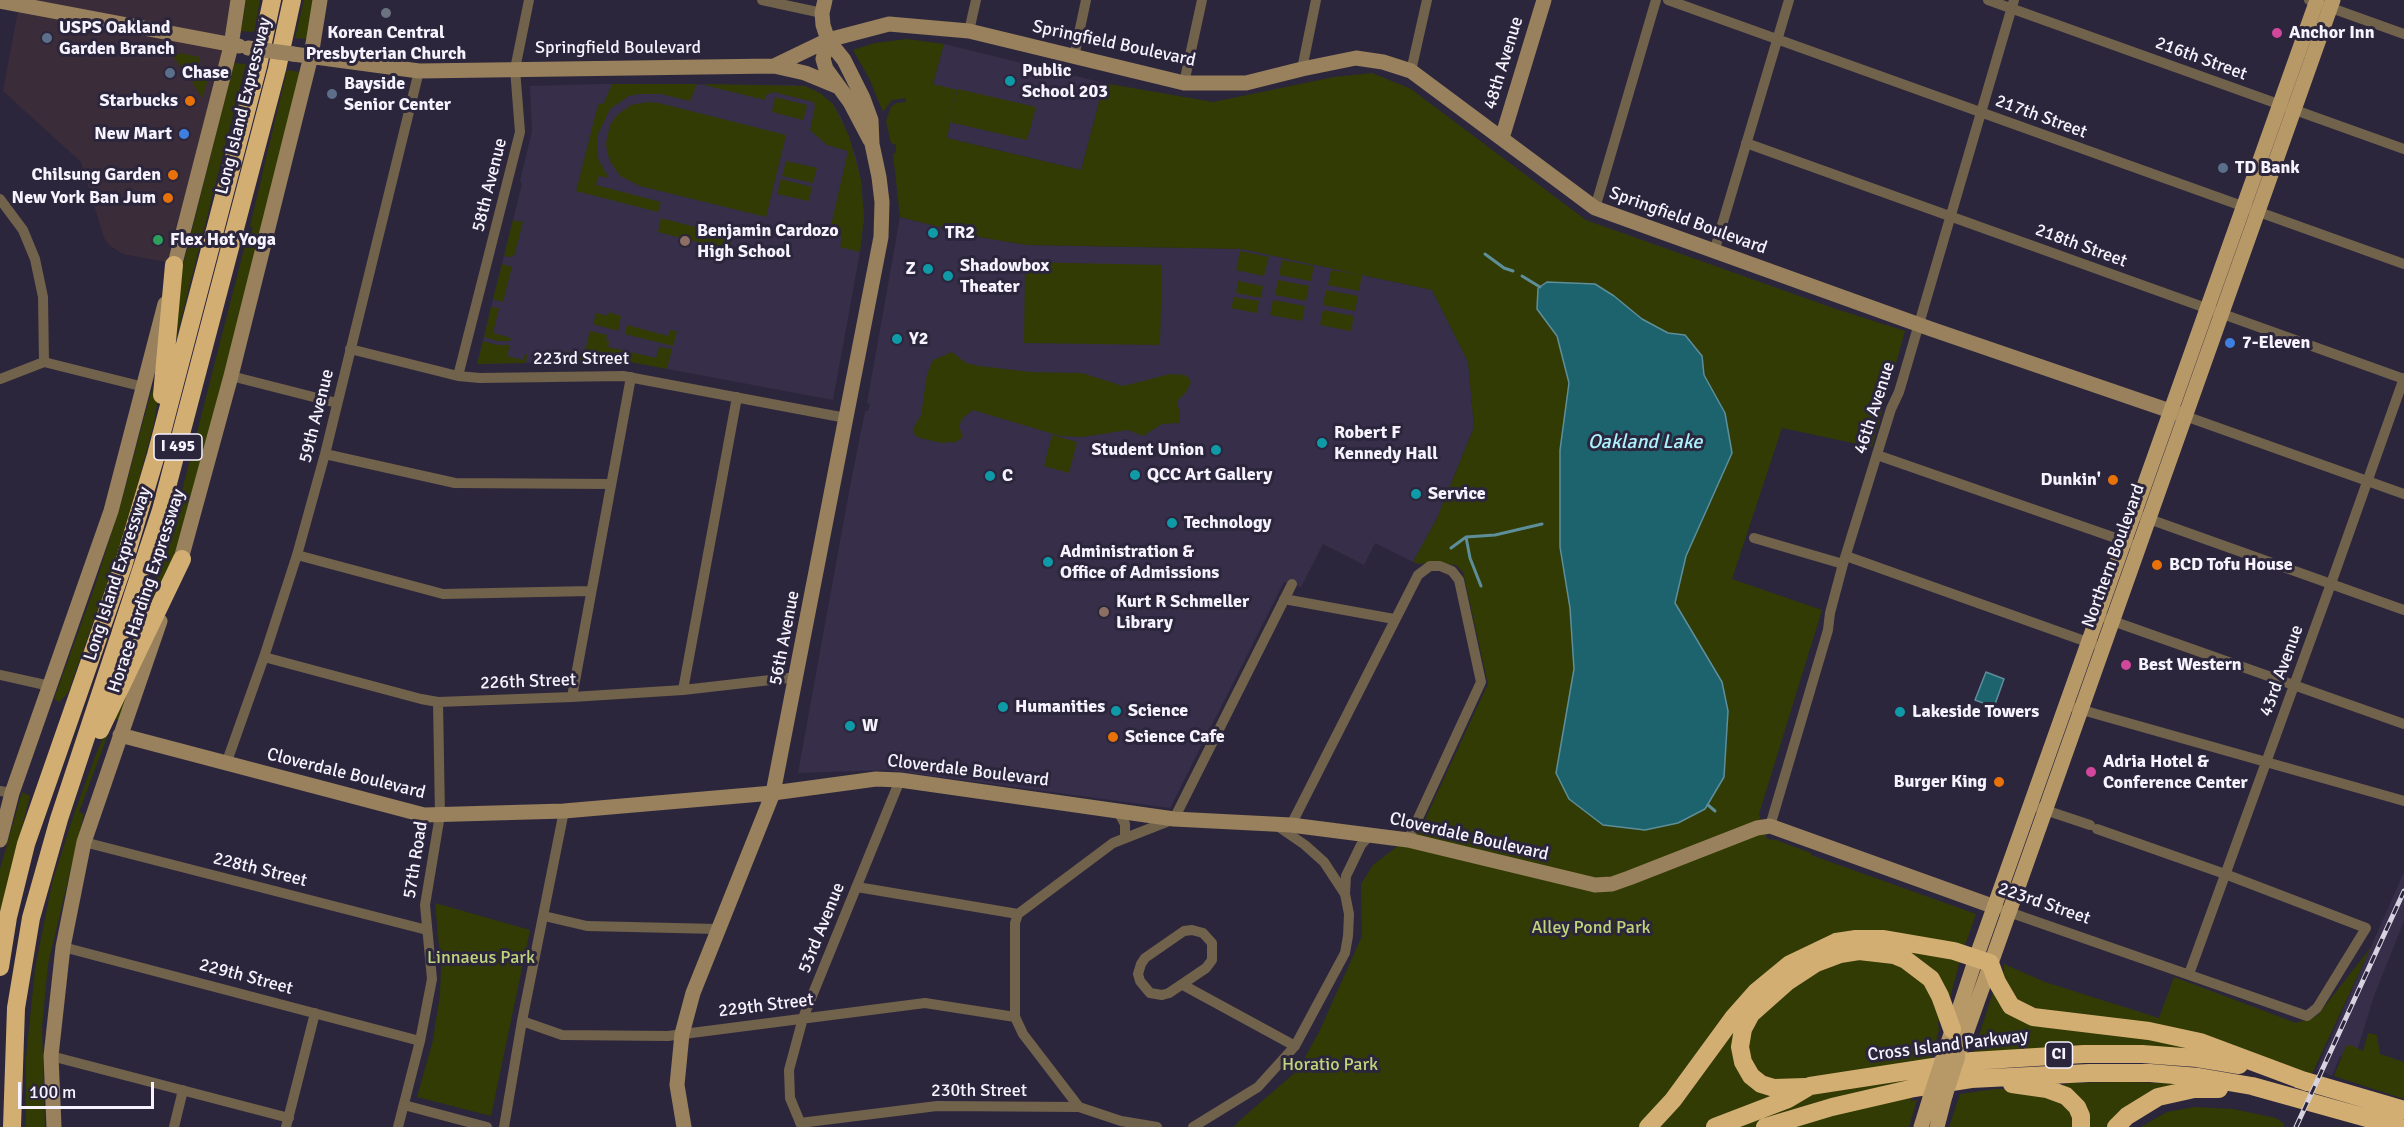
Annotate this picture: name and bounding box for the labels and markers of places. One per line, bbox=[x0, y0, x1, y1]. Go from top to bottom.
marker: Korean Central Presbyterian Church bbox=[379, 6, 393, 20]
place label: USPS Oakland Garden Branch bbox=[59, 17, 175, 60]
place label: Korean Central Presbyterian Church bbox=[306, 22, 466, 64]
place label: Anchor Inn bbox=[2289, 22, 2375, 44]
marker: Anchor Inn bbox=[2270, 26, 2284, 40]
marker: USPS Oakland Garden Branch bbox=[40, 31, 54, 45]
place label: Public School 203 bbox=[1022, 60, 1108, 103]
place label: Chase bbox=[182, 62, 229, 84]
marker: Chase bbox=[163, 66, 177, 80]
place label: Bayside Senior Center bbox=[344, 73, 451, 116]
marker: Public School 203 bbox=[1003, 74, 1017, 88]
marker: Bayside Senior Center bbox=[325, 87, 339, 101]
place label: Starbucks bbox=[99, 90, 178, 112]
marker: Starbucks bbox=[183, 94, 197, 108]
place label: New Mart bbox=[94, 123, 172, 145]
marker: New Mart bbox=[177, 127, 191, 141]
place label: TD Bank bbox=[2235, 157, 2300, 179]
marker: TD Bank bbox=[2216, 161, 2230, 175]
place label: Chilsung Garden bbox=[32, 164, 161, 186]
marker: Chilsung Garden bbox=[166, 168, 180, 182]
place label: New York Ban Jum bbox=[12, 187, 156, 209]
marker: New York Ban Jum bbox=[161, 191, 175, 205]
place label: Benjamin Cardozo High School bbox=[697, 220, 839, 262]
place label: TR2 bbox=[945, 222, 975, 244]
marker: TR2 bbox=[926, 226, 940, 240]
place label: Flex Hot Yoga bbox=[170, 229, 276, 251]
marker: Flex Hot Yoga bbox=[151, 233, 165, 247]
marker: Benjamin Cardozo High School bbox=[678, 234, 692, 248]
place label: Shadowbox Theater bbox=[960, 255, 1049, 298]
place label: Z bbox=[906, 258, 916, 280]
marker: Z bbox=[921, 262, 935, 276]
marker: Shadowbox Theater bbox=[941, 269, 955, 283]
place label: Y2 bbox=[909, 328, 928, 350]
marker: Y2 bbox=[890, 332, 904, 346]
place label: 7-Eleven bbox=[2242, 332, 2310, 354]
marker: 7-Eleven bbox=[2223, 336, 2237, 350]
place label: Robert F Kennedy Hall bbox=[1334, 422, 1438, 464]
marker: Robert F Kennedy Hall bbox=[1315, 436, 1329, 450]
place label: Student Union bbox=[1092, 439, 1204, 461]
marker: Student Union bbox=[1209, 443, 1223, 457]
place label: QCC Art Gallery bbox=[1147, 464, 1272, 486]
place label: C bbox=[1002, 465, 1013, 487]
marker: QCC Art Gallery bbox=[1128, 468, 1142, 482]
marker: C bbox=[983, 469, 997, 483]
place label: Dunkin' bbox=[2041, 469, 2101, 491]
marker: Dunkin' bbox=[2106, 473, 2120, 487]
place label: Service bbox=[1428, 483, 1486, 505]
marker: Service bbox=[1409, 487, 1423, 501]
place label: Technology bbox=[1184, 512, 1272, 534]
marker: Technology bbox=[1165, 516, 1179, 530]
place label: Administration & Office of Admissions bbox=[1060, 541, 1219, 584]
place label: BCD Tofu House bbox=[2169, 554, 2293, 576]
marker: Administration & Office of Admissions bbox=[1041, 555, 1055, 569]
marker: BCD Tofu House bbox=[2150, 558, 2164, 572]
place label: Kurt R Schmeller Library bbox=[1116, 591, 1249, 634]
marker: Kurt R Schmeller Library bbox=[1097, 605, 1111, 619]
place label: Best Western bbox=[2138, 654, 2242, 676]
marker: Best Western bbox=[2119, 658, 2133, 672]
place label: Humanities bbox=[1015, 696, 1105, 718]
marker: Humanities bbox=[996, 700, 1010, 714]
place label: Science bbox=[1128, 700, 1188, 722]
place label: Lakeside Towers bbox=[1912, 701, 2039, 723]
marker: Science bbox=[1109, 704, 1123, 718]
marker: Lakeside Towers bbox=[1893, 705, 1907, 719]
place label: W bbox=[862, 715, 878, 737]
marker: W bbox=[843, 719, 857, 733]
place label: Science Cafe bbox=[1125, 726, 1225, 748]
marker: Science Cafe bbox=[1106, 730, 1120, 744]
place label: Adria Hotel & Conference Center bbox=[2103, 751, 2248, 794]
marker: Adria Hotel & Conference Center bbox=[2084, 765, 2098, 779]
place label: Burger King bbox=[1893, 771, 1987, 793]
marker: Burger King bbox=[1992, 775, 2006, 789]

